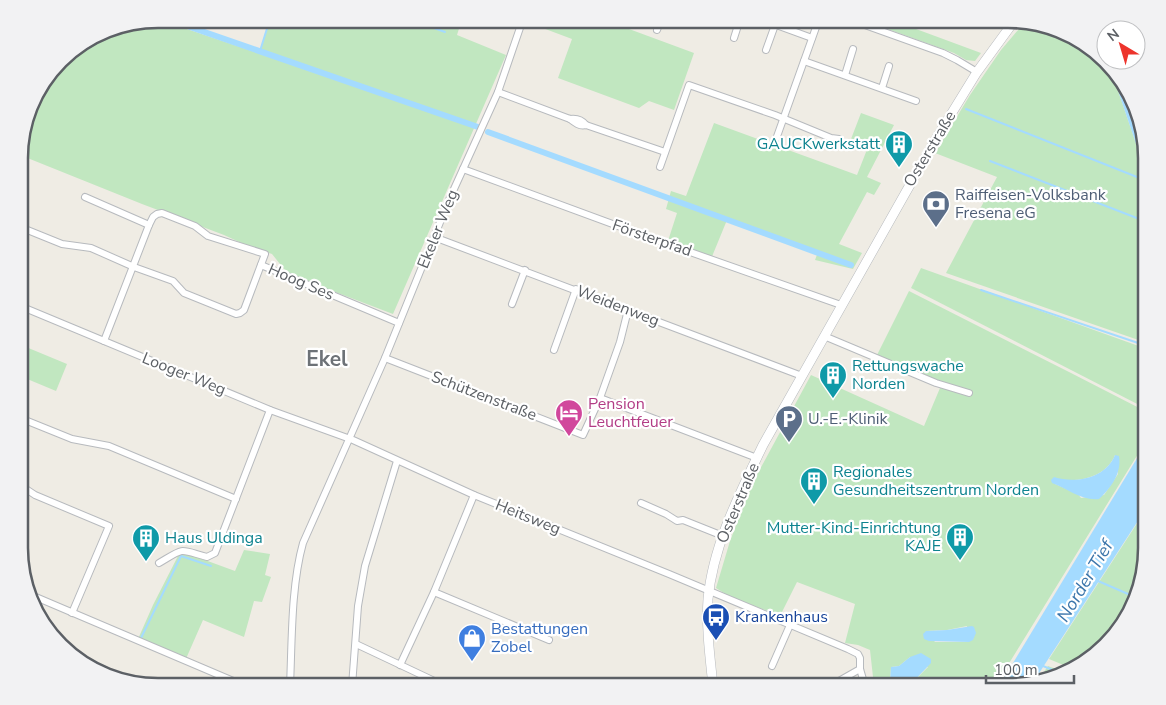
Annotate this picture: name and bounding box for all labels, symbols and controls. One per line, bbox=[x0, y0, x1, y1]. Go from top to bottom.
north arrow bbox=[1096, 20, 1146, 70]
text: N bbox=[1103, 24, 1123, 46]
street label: Osterstraße bbox=[899, 107, 961, 191]
building icon: GAUCKwerkstatt bbox=[884, 129, 914, 168]
place label: GAUCKwerkstatt bbox=[757, 133, 880, 155]
place label: Raiffeisen-Volksbank Fresena eG bbox=[955, 184, 1107, 224]
street label: Ekeler Weg bbox=[412, 186, 464, 272]
bank icon: Raiffeisen-Volksbank Fresena eG bbox=[921, 189, 951, 228]
street label: Försterpfad bbox=[609, 214, 695, 262]
street label: Hoog Ses bbox=[265, 258, 337, 306]
street label: Weidenweg bbox=[573, 280, 663, 332]
district label: Ekel bbox=[306, 345, 348, 373]
street label: Looger Weg bbox=[139, 347, 229, 401]
place label: Rettungswache Norden bbox=[852, 355, 964, 395]
building icon: Rettungswache Norden bbox=[818, 360, 848, 399]
street label: Schützenstraße bbox=[428, 366, 540, 426]
place label: Pension Leuchtfeuer bbox=[588, 393, 673, 433]
hotel icon: Pension Leuchtfeuer bbox=[554, 398, 584, 437]
parking icon: U.-E.-Klinik bbox=[774, 404, 804, 443]
place label: U.-E.-Klinik bbox=[808, 408, 889, 430]
street label: Osterstraße bbox=[711, 459, 765, 547]
place label: Regionales Gesundheitszentrum Norden bbox=[833, 461, 1039, 501]
building icon: Regionales Gesundheitszentrum Norden bbox=[799, 466, 829, 505]
street label: Heitsweg bbox=[492, 494, 564, 540]
place label: Mutter-Kind-Einrichtung KAJE bbox=[767, 517, 941, 557]
building icon: Mutter-Kind-Einrichtung KAJE bbox=[945, 522, 975, 561]
building icon: Haus Uldinga bbox=[131, 523, 161, 562]
place label: Haus Uldinga bbox=[165, 527, 263, 549]
water label: Norder Tief bbox=[1051, 534, 1120, 626]
bus stop icon: Krankenhaus bbox=[701, 602, 731, 641]
place label: Krankenhaus bbox=[735, 606, 828, 628]
place label: Bestattungen Zobel bbox=[491, 618, 588, 658]
shop icon: Bestattungen Zobel bbox=[457, 623, 487, 662]
scale bar bbox=[986, 652, 1074, 684]
text: 100 m bbox=[994, 660, 1038, 680]

